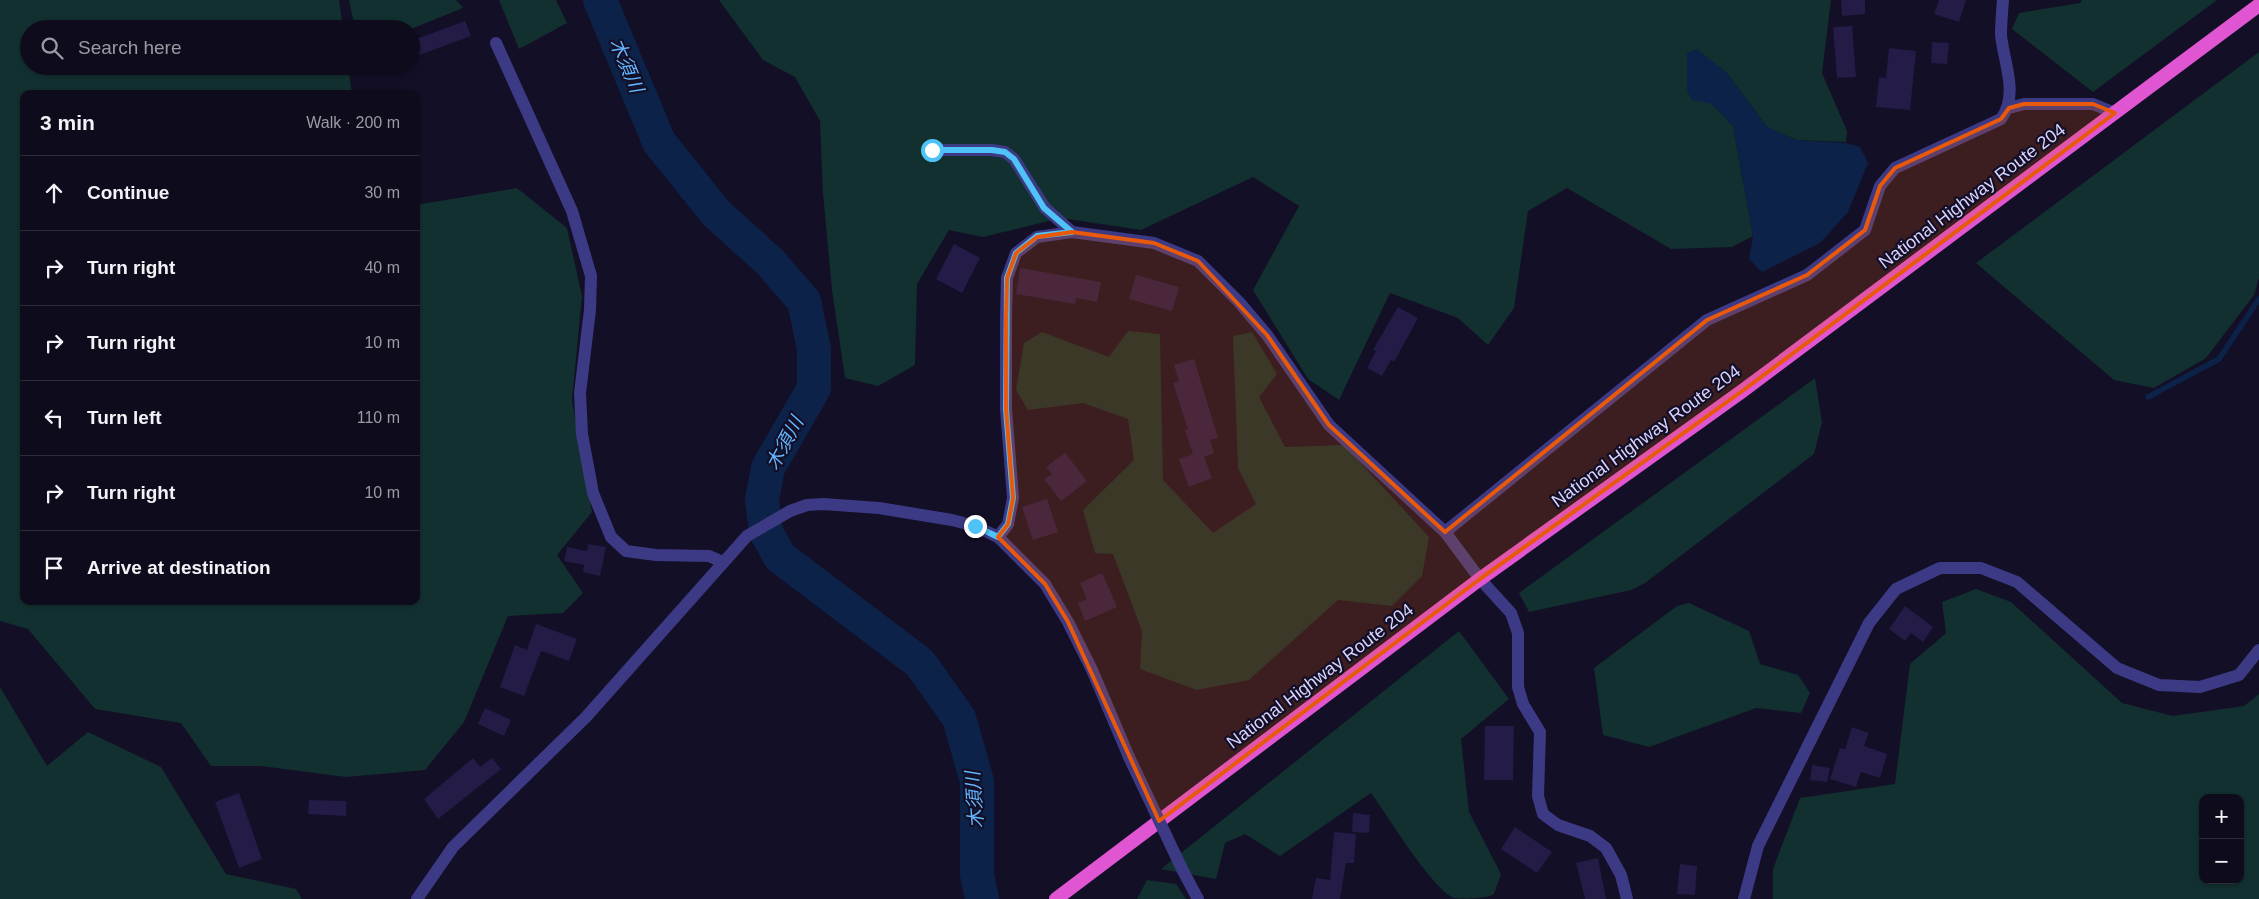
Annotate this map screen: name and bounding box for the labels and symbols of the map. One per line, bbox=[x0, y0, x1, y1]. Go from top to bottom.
water label: 木須川 bbox=[606, 35, 648, 97]
street label: National Highway Route 204 bbox=[1875, 119, 2069, 273]
route start bbox=[921, 139, 944, 162]
street label: National Highway Route 204 bbox=[1548, 361, 1744, 511]
water label: 木須川 bbox=[762, 411, 808, 473]
route end bbox=[964, 515, 987, 538]
street label: National Highway Route 204 bbox=[1223, 599, 1417, 753]
water label: 木須川 bbox=[962, 769, 987, 829]

